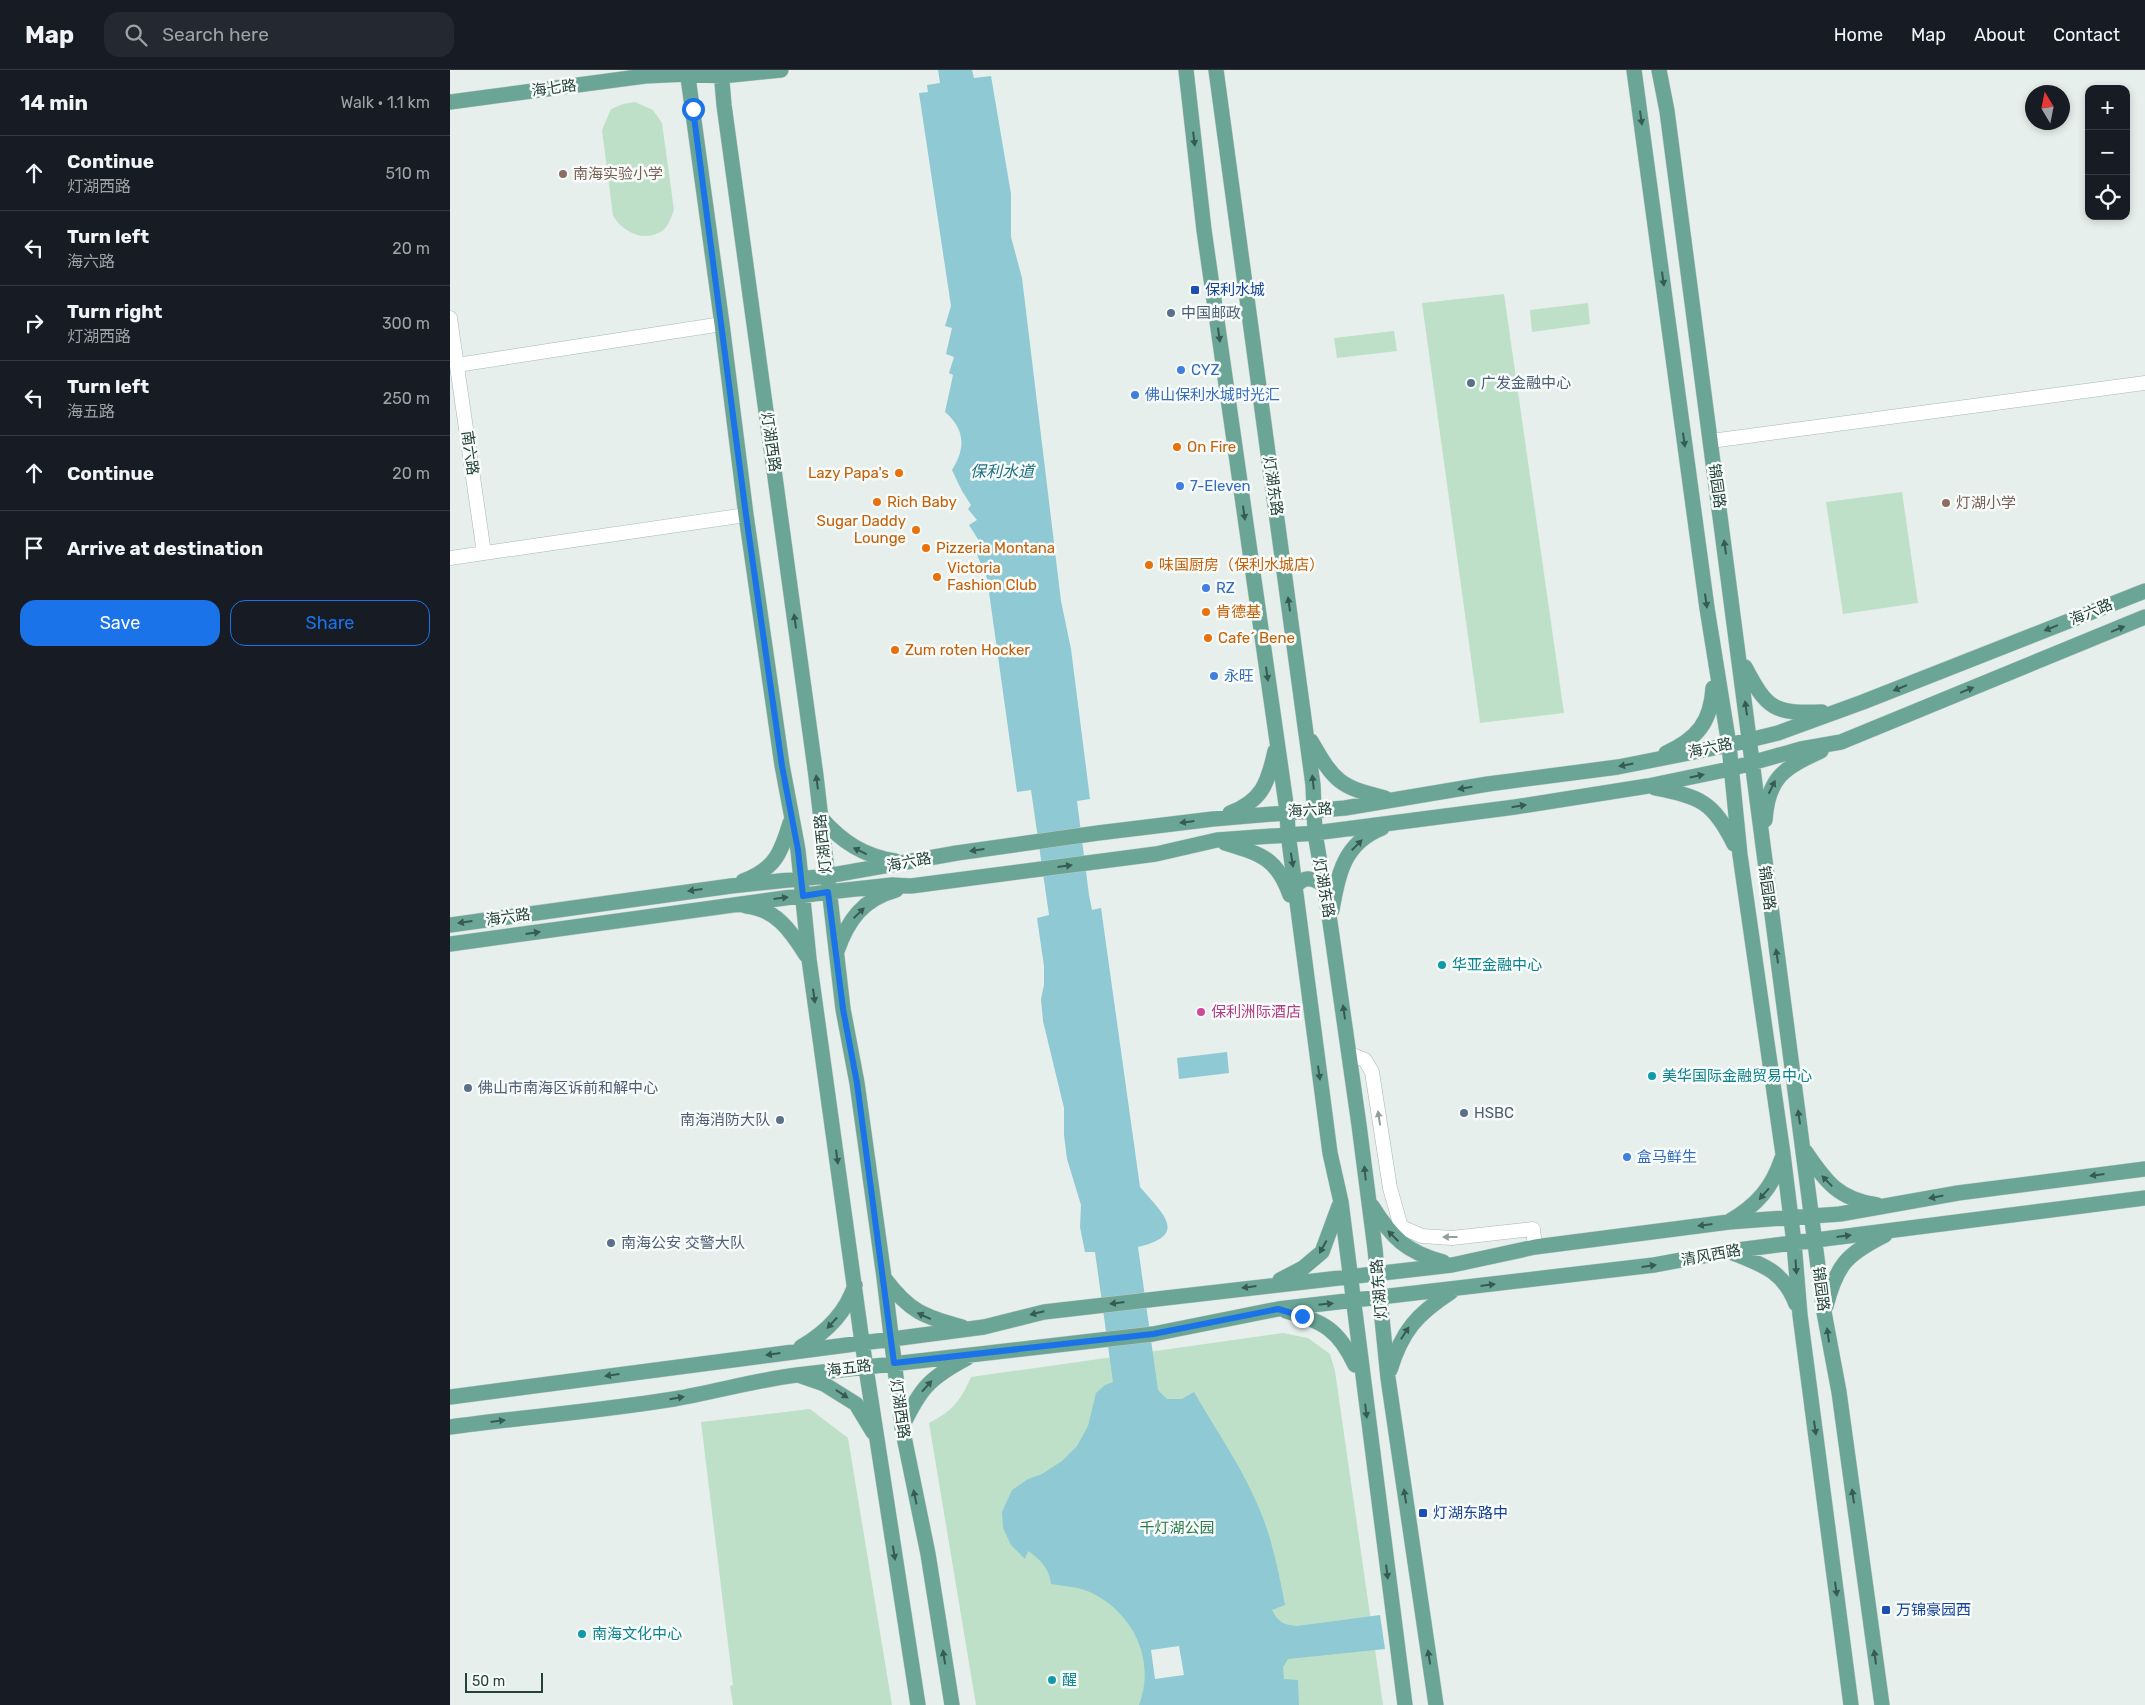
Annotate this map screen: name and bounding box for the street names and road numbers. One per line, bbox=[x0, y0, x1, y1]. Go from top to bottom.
street label: 海七路 bbox=[531, 76, 577, 100]
street label: 灯湖西路 bbox=[758, 411, 784, 473]
street label: 南六路 bbox=[458, 429, 482, 477]
street label: 灯湖东路 bbox=[1260, 455, 1286, 517]
street label: 锦园路 bbox=[1705, 462, 1729, 510]
street label: 海六路 bbox=[2067, 595, 2115, 629]
street label: 海六路 bbox=[1686, 735, 1734, 761]
street label: 海六路 bbox=[1287, 799, 1333, 821]
street label: 灯湖西路 bbox=[811, 813, 835, 875]
street label: 海六路 bbox=[885, 849, 933, 875]
street label: 灯湖东路 bbox=[1310, 857, 1338, 919]
street label: 锦园路 bbox=[1755, 864, 1779, 912]
street label: 海六路 bbox=[484, 905, 532, 929]
street label: 清风西路 bbox=[1680, 1241, 1742, 1269]
street label: 灯湖东路 bbox=[1367, 1258, 1391, 1320]
street label: 锦园路 bbox=[1809, 1266, 1833, 1312]
street label: 海五路 bbox=[826, 1356, 872, 1380]
street label: 灯湖西路 bbox=[887, 1378, 913, 1440]

